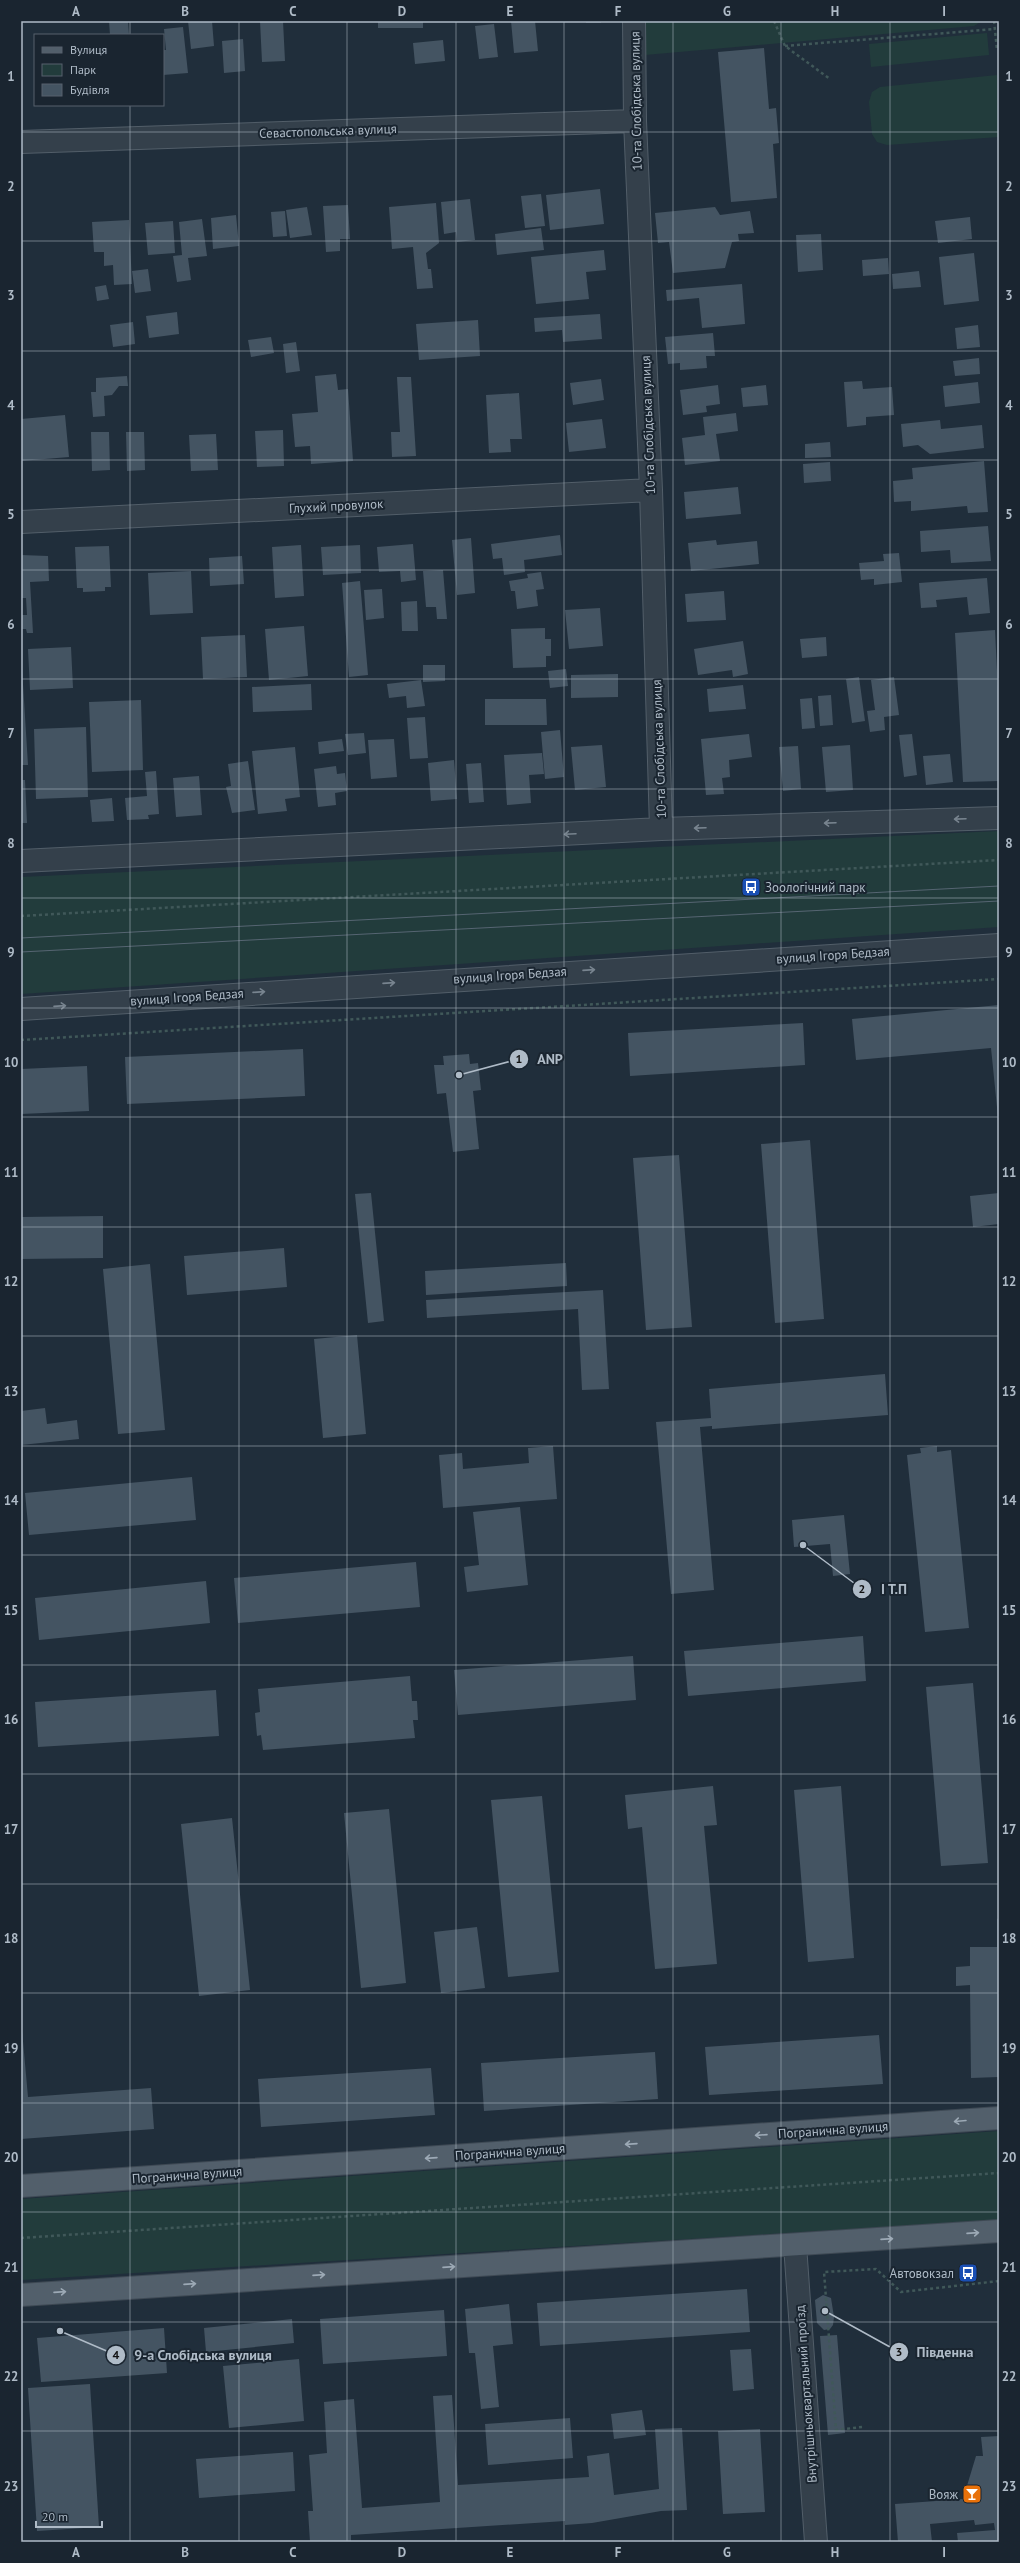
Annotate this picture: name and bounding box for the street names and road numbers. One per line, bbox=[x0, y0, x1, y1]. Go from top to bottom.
street label: 10-та Слобідська вулиця bbox=[626, 31, 646, 171]
street label: Севастопольська вулиця bbox=[259, 120, 397, 142]
street label: 10-та Слобідська вулиця bbox=[637, 355, 659, 495]
street label: Глухий провулок bbox=[288, 495, 384, 517]
street label: 10-та Слобідська вулиця bbox=[648, 679, 670, 819]
street label: вулиця Ігоря Бедзая bbox=[776, 943, 890, 967]
street label: вулиця Ігоря Бедзая bbox=[453, 963, 567, 987]
street label: вулиця Ігоря Бедзая bbox=[130, 985, 244, 1009]
street label: Погранична вулиця bbox=[777, 2118, 889, 2142]
street label: Погранична вулиця bbox=[454, 2140, 566, 2164]
street label: Погранична вулиця bbox=[131, 2163, 243, 2187]
street label: Внутрішньоквартальний проїзд bbox=[791, 2305, 821, 2483]

